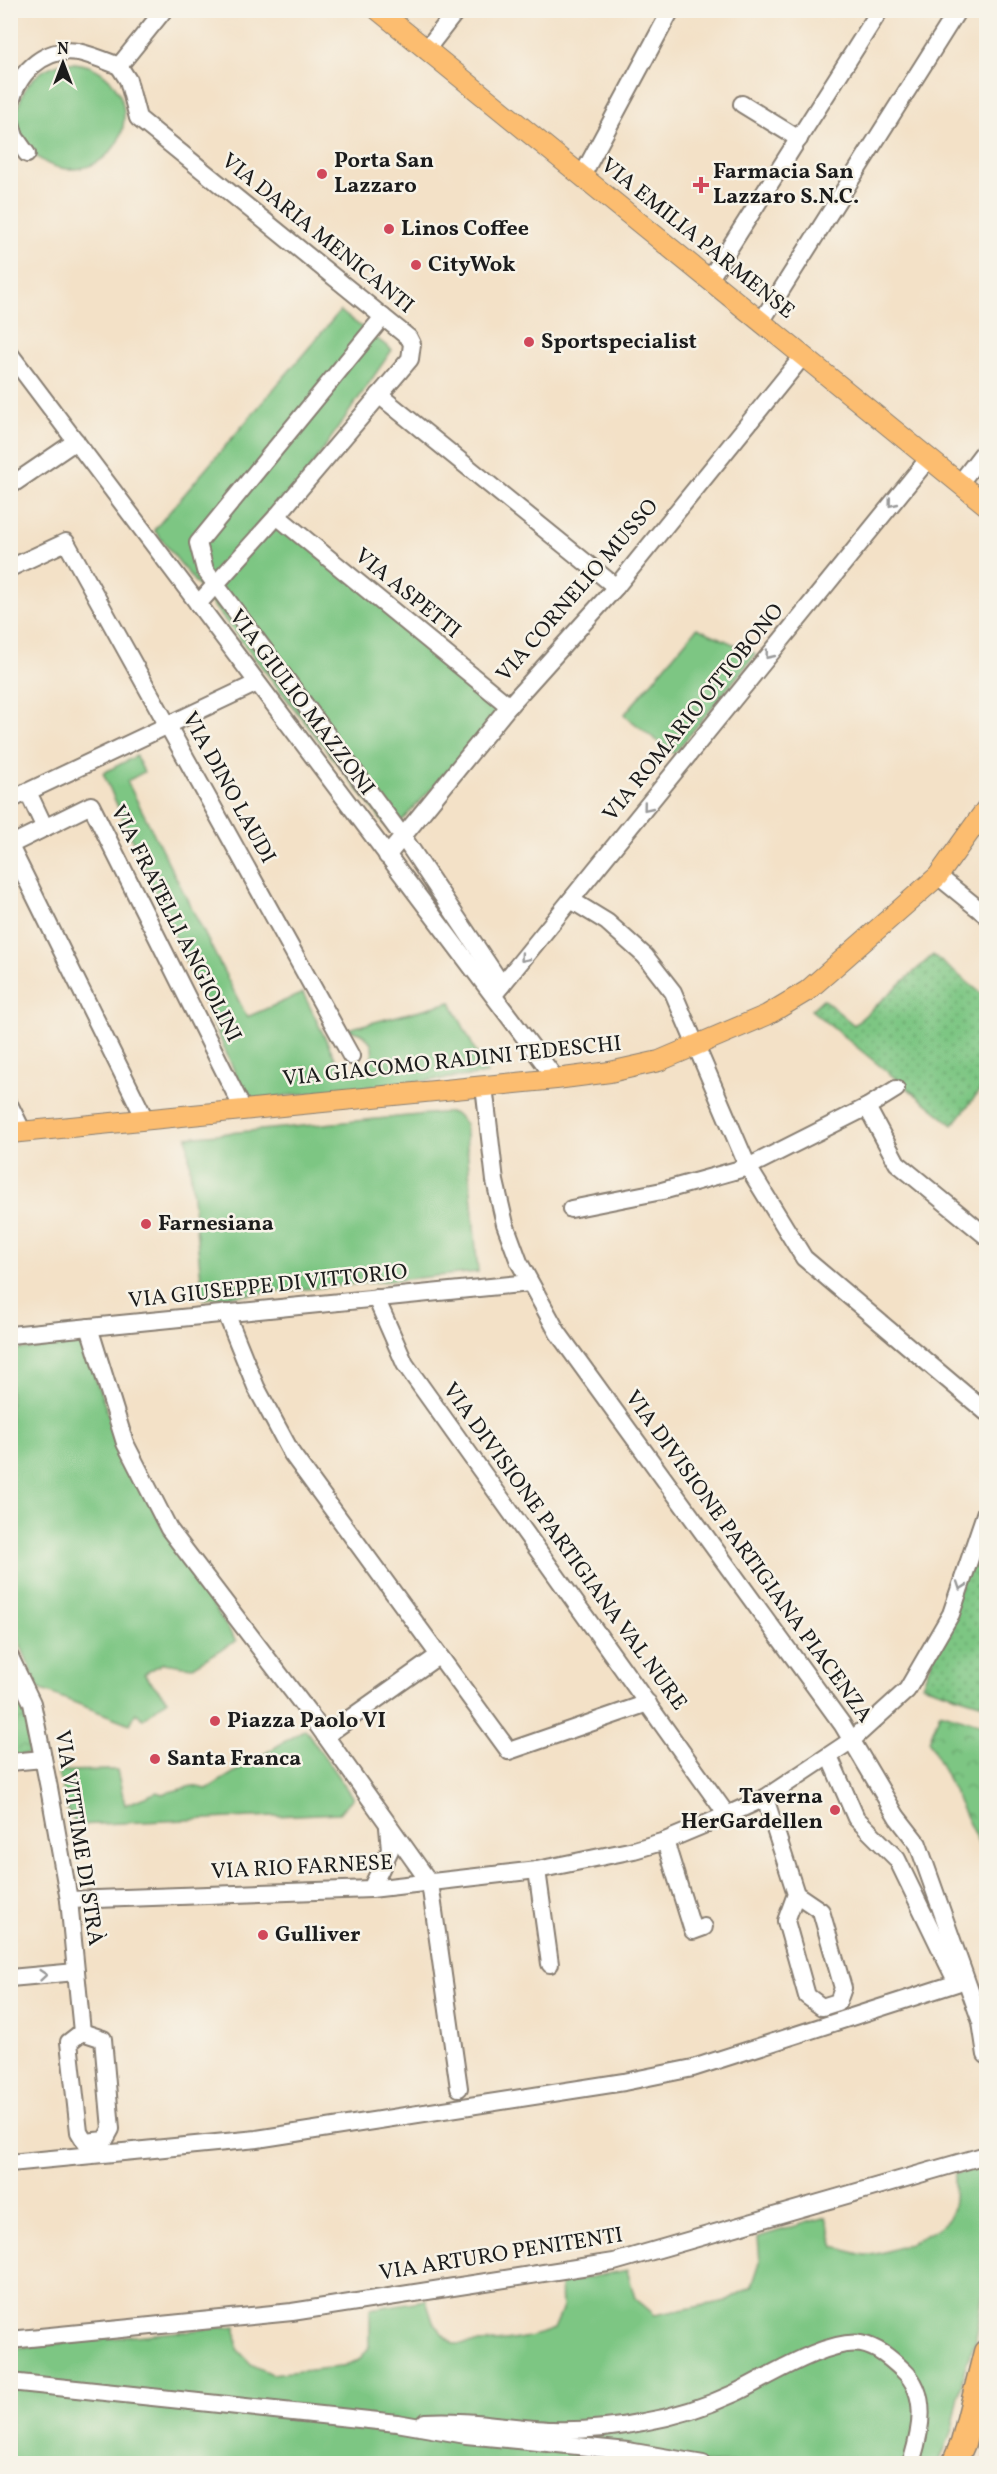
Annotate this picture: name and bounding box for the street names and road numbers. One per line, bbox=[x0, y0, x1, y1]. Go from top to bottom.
street label: VIA DARIA MENICANTI bbox=[214, 146, 420, 322]
street label: VIA EMILIA PARMENSE bbox=[593, 151, 801, 327]
street label: VIA CORNELIO MUSSO bbox=[490, 493, 666, 689]
street label: VIA ASPETTI bbox=[347, 541, 467, 647]
street label: VIA ROMARIO OTTOBONO bbox=[596, 597, 792, 829]
street label: VIA GIULIO MAZZONI bbox=[221, 603, 381, 803]
street label: VIA DINO LAUDI bbox=[173, 707, 283, 869]
street label: VIA FRATELLI ANGIOLINI bbox=[102, 800, 248, 1048]
street label: VIA GIACOMO RADINI TEDESCHI bbox=[281, 1029, 623, 1095]
street label: VIA GIUSEPPE DI VITTORIO bbox=[127, 1257, 409, 1317]
street label: VIA DIVISIONE PARTIGIANA VAL NURE bbox=[434, 1377, 694, 1717]
street label: VIA DIVISIONE PARTIGIANA PIACENZA bbox=[617, 1384, 879, 1730]
street label: VIA VITTIME DI STRÀ bbox=[46, 1728, 110, 1948]
street label: VIA RIO FARNESE bbox=[210, 1848, 394, 1888]
street label: VIA ARTURO PENITENTI bbox=[377, 2220, 625, 2290]

